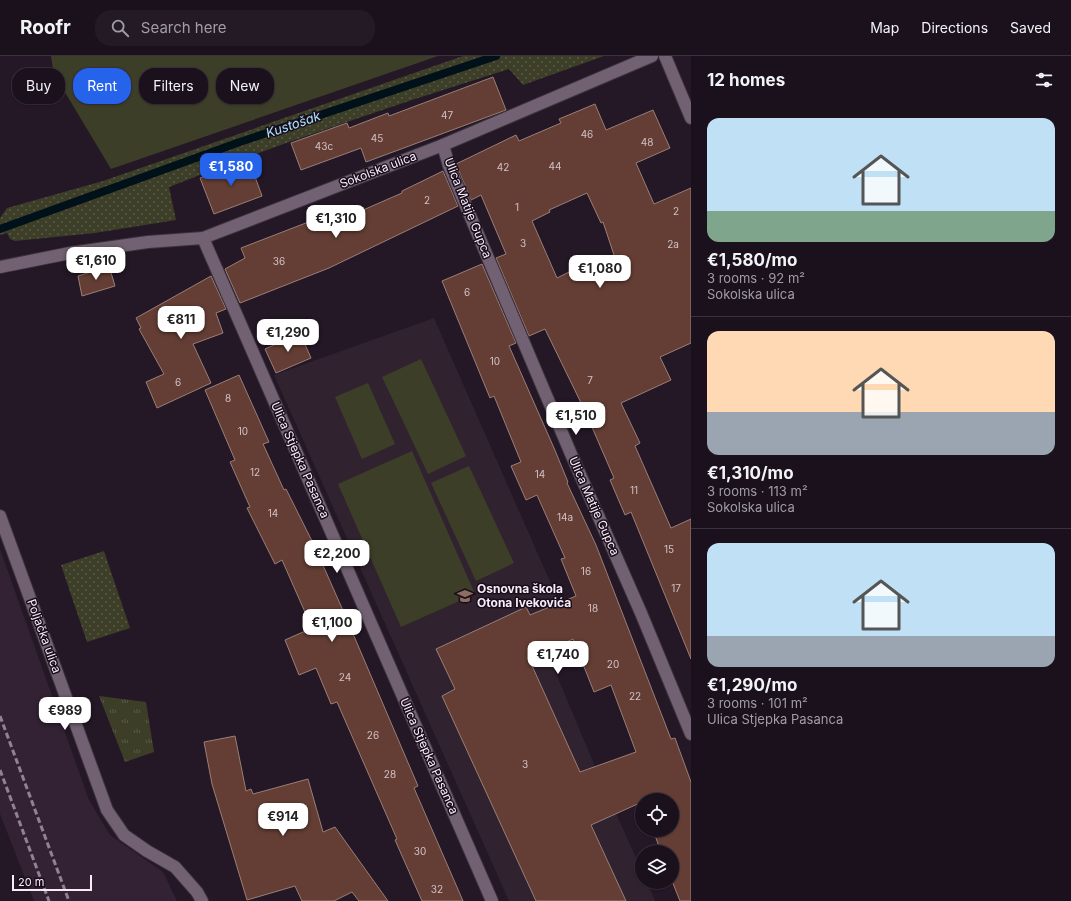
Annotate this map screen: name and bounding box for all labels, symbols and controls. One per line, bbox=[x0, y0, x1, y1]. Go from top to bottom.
search box bbox=[95, 10, 375, 46]
text: Roofr bbox=[20, 16, 71, 39]
icon: search bbox=[109, 17, 131, 39]
text: Search here bbox=[141, 18, 227, 37]
text: Map bbox=[870, 19, 899, 36]
text: Directions bbox=[921, 19, 988, 36]
text: Saved bbox=[1010, 19, 1051, 36]
chip: Buy bbox=[12, 68, 65, 104]
chip: Rent bbox=[73, 68, 131, 104]
chip: Filters bbox=[139, 68, 208, 104]
chip: New bbox=[216, 68, 274, 104]
icon: filters bbox=[1033, 69, 1055, 91]
text: 12 homes bbox=[707, 70, 785, 90]
water label: Kustošak bbox=[264, 107, 323, 141]
house number: 47 bbox=[441, 109, 453, 121]
house number: 46 bbox=[581, 128, 593, 140]
house number: 45 bbox=[371, 132, 383, 144]
house number: 48 bbox=[641, 136, 653, 148]
house number: 43c bbox=[315, 140, 333, 152]
icon: home bbox=[845, 144, 917, 216]
street label: Sokolska ulica bbox=[337, 148, 418, 191]
pin: €1,580 bbox=[198, 153, 264, 187]
street label: Ulica Matije Gupca bbox=[442, 156, 495, 260]
text: €1,580 bbox=[209, 158, 253, 174]
house number: 44 bbox=[549, 160, 561, 172]
house number: 42 bbox=[497, 161, 509, 173]
house number: 2 bbox=[424, 194, 430, 206]
house number: 1 bbox=[515, 201, 519, 213]
pin: €1,310 bbox=[303, 205, 369, 239]
house number: 2 bbox=[673, 205, 679, 217]
text: €1,310 bbox=[315, 210, 357, 226]
house number: 3 bbox=[520, 237, 526, 249]
house number: 2a bbox=[667, 238, 679, 250]
pin: €1,610 bbox=[63, 247, 129, 281]
text: €1,580/mo bbox=[707, 250, 797, 270]
text: €1,610 bbox=[75, 252, 117, 268]
house number: 36 bbox=[273, 255, 285, 267]
pin: €1,080 bbox=[567, 255, 633, 289]
text: €1,080 bbox=[578, 260, 622, 276]
text: 3 rooms · 92 m² bbox=[707, 270, 805, 286]
house number: 6 bbox=[464, 286, 470, 298]
text: Sokolska ulica bbox=[707, 286, 795, 302]
pin: €811 bbox=[157, 306, 205, 340]
text: €811 bbox=[167, 311, 195, 327]
pin: €1,290 bbox=[255, 319, 321, 353]
text: €1,290 bbox=[266, 324, 310, 340]
house number: 10 bbox=[490, 355, 500, 367]
icon: home bbox=[845, 357, 917, 429]
house number: 7 bbox=[587, 374, 593, 386]
house number: 6 bbox=[175, 376, 181, 388]
house number: 8 bbox=[225, 392, 231, 404]
street label: Ulica Stjepka Pasanca bbox=[268, 399, 333, 520]
pin: €1,510 bbox=[543, 402, 609, 436]
text: €1,510 bbox=[555, 407, 597, 423]
house number: 10 bbox=[238, 425, 248, 437]
street label: Ulica Matije Gupca bbox=[566, 454, 623, 558]
text: €1,310/mo bbox=[707, 463, 794, 483]
house number: 12 bbox=[250, 466, 260, 478]
house number: 14 bbox=[535, 468, 545, 480]
text: 3 rooms · 113 m² bbox=[707, 483, 808, 499]
house number: 11 bbox=[630, 484, 638, 496]
text: Sokolska ulica bbox=[707, 499, 795, 515]
house number: 14 bbox=[268, 507, 278, 519]
house number: 14a bbox=[557, 511, 573, 523]
pin: €2,200 bbox=[304, 540, 370, 574]
house number: 15 bbox=[664, 543, 674, 555]
text: €2,200 bbox=[313, 545, 361, 561]
house number: 16 bbox=[581, 565, 591, 577]
icon: home bbox=[845, 569, 917, 641]
place label: Osnovna škola Otona Ivekovića bbox=[477, 581, 571, 610]
house number: 17 bbox=[671, 582, 681, 594]
school or university icon: Osnovna škola Otona Ivekovića bbox=[456, 587, 474, 605]
street label: Poljačka ulica bbox=[24, 597, 65, 675]
house number: 18 bbox=[588, 602, 598, 614]
pin: €1,100 bbox=[299, 609, 365, 643]
text: €1,100 bbox=[312, 614, 352, 630]
pin: €1,740 bbox=[525, 641, 591, 675]
text: €1,740 bbox=[537, 646, 579, 662]
house number: 20 bbox=[607, 658, 619, 670]
house number: 24 bbox=[339, 671, 351, 683]
text: €1,290/mo bbox=[707, 675, 797, 695]
house number: 22 bbox=[629, 690, 641, 702]
street label: Ulica Stjepka Pasanca bbox=[397, 695, 462, 816]
text: 3 rooms · 101 m² bbox=[707, 695, 808, 711]
pin: €989 bbox=[41, 697, 89, 731]
text: €989 bbox=[48, 702, 82, 718]
text: Ulica Stjepka Pasanca bbox=[707, 711, 843, 727]
house number: 26 bbox=[367, 729, 379, 741]
house number: 3 bbox=[522, 758, 528, 770]
house number: 28 bbox=[384, 768, 396, 780]
map controls bbox=[635, 793, 679, 889]
button: locate bbox=[635, 793, 679, 837]
pin: €914 bbox=[259, 803, 307, 837]
text: €914 bbox=[267, 808, 299, 824]
house number: 30 bbox=[414, 845, 426, 857]
button: layers bbox=[635, 845, 679, 889]
scale bar bbox=[12, 873, 92, 892]
text: 20 m bbox=[18, 875, 44, 889]
house number: 32 bbox=[431, 883, 443, 895]

